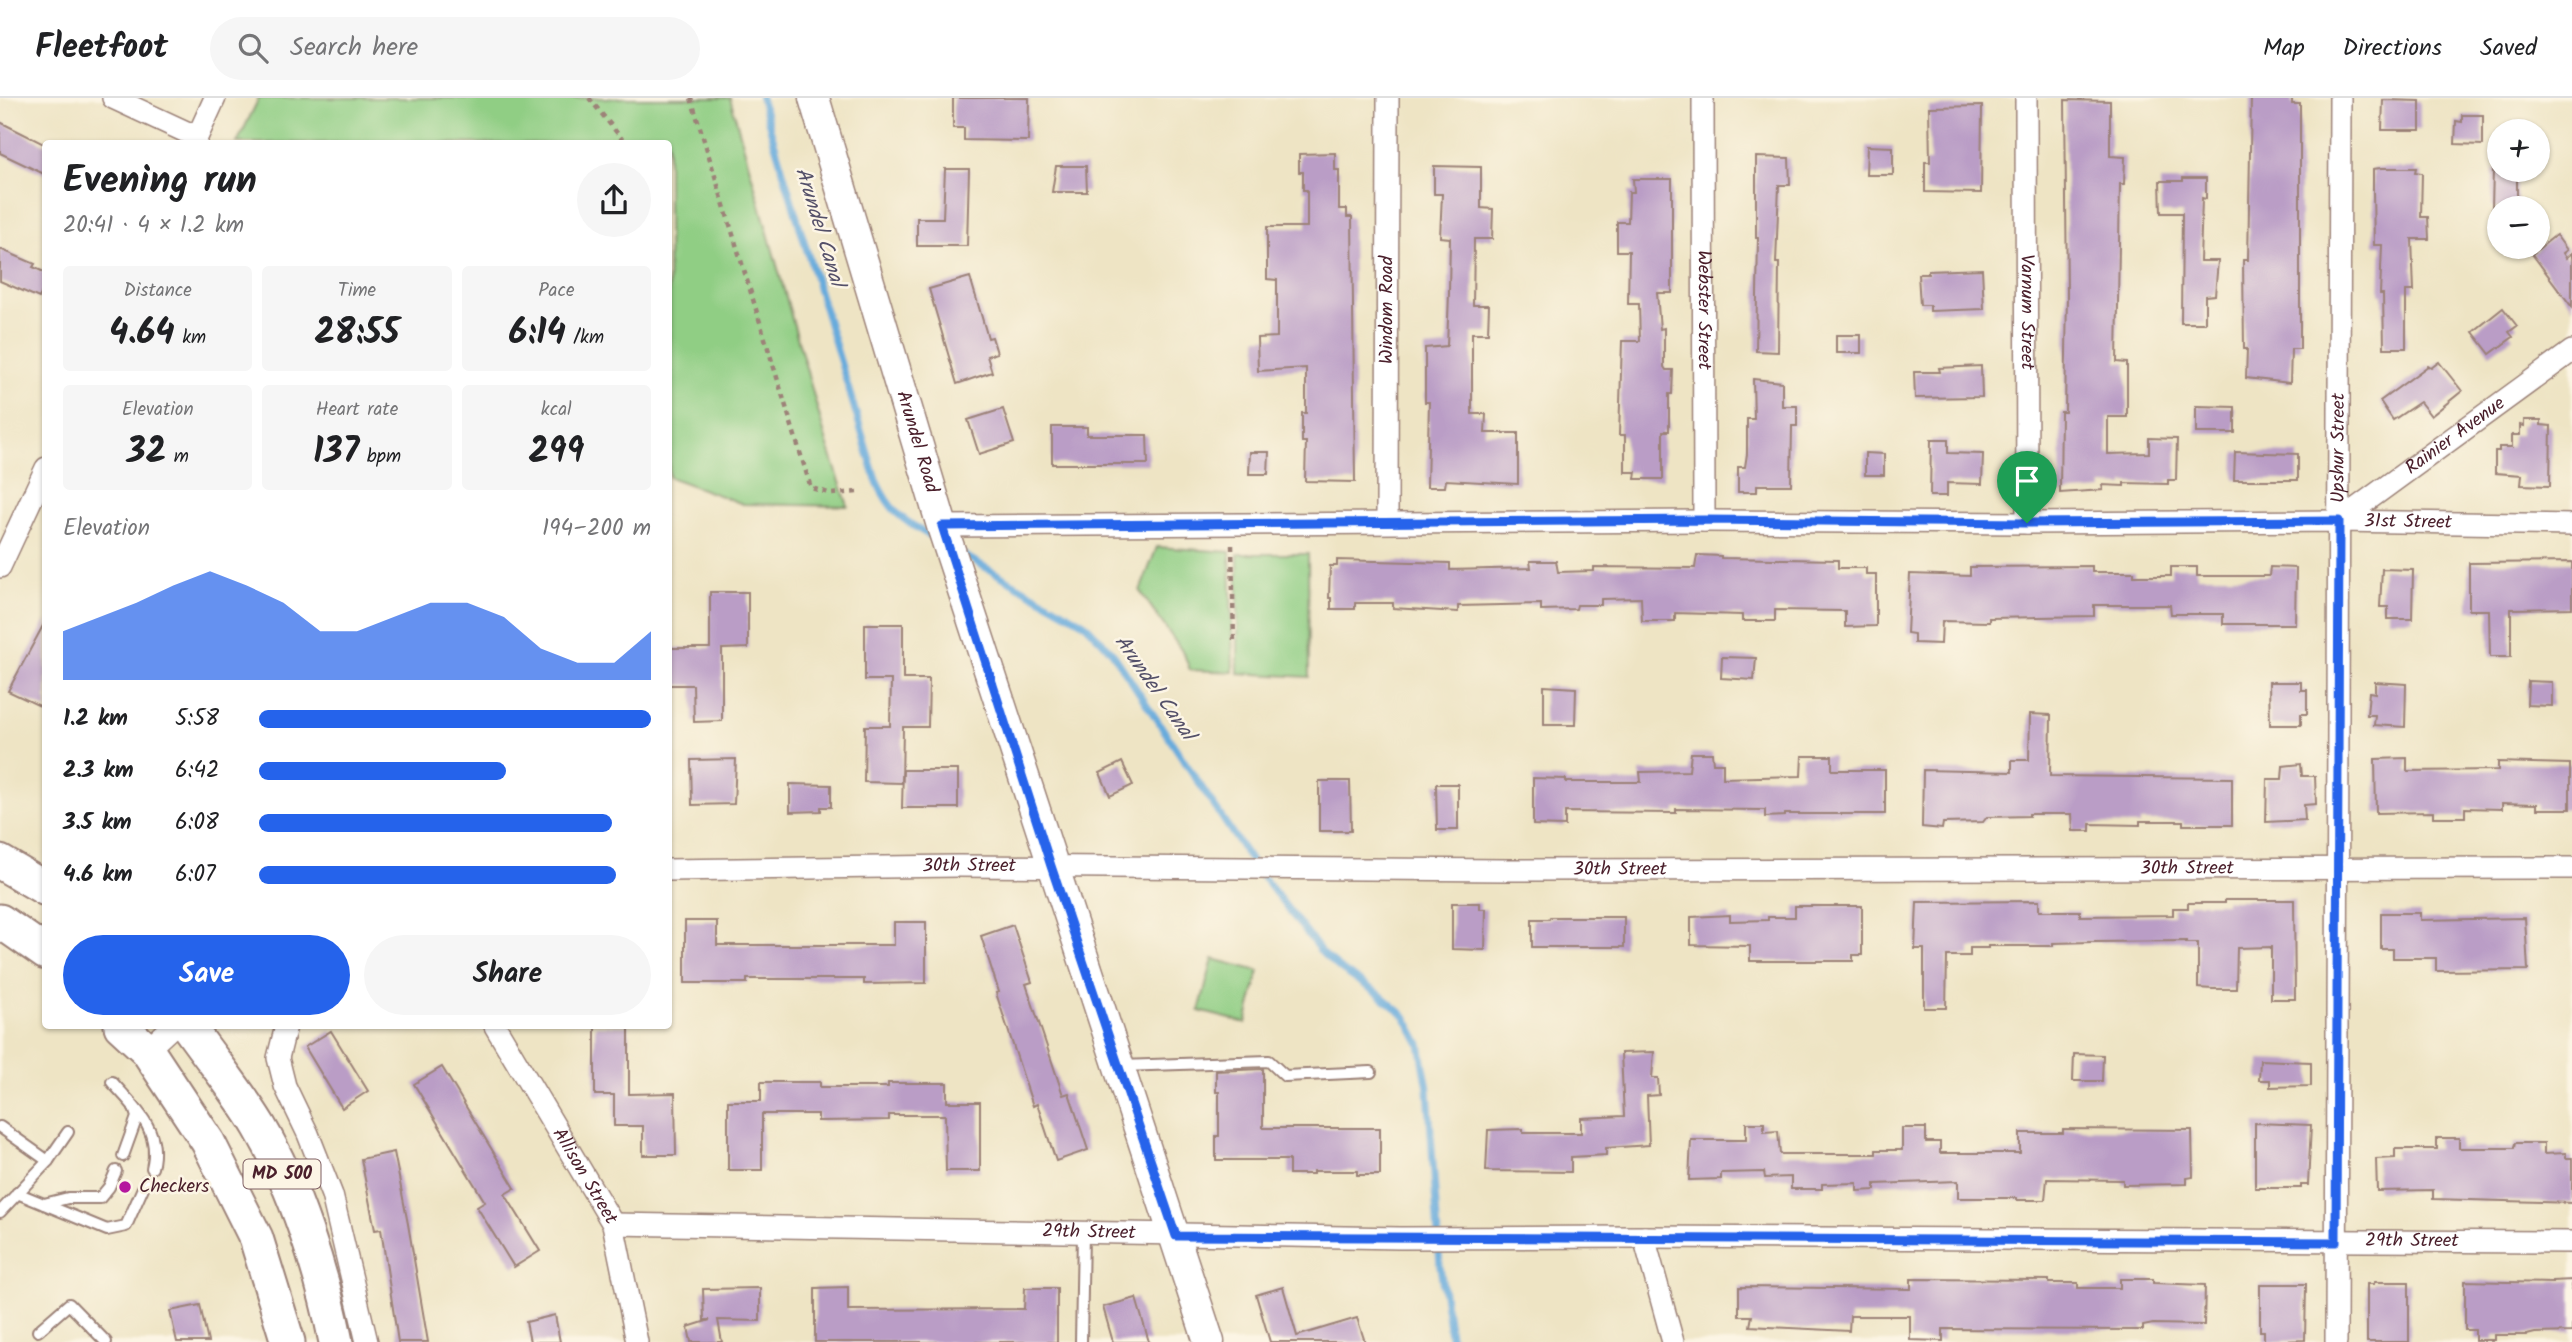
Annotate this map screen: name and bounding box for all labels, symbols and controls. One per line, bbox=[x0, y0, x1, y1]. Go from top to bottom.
search box bbox=[210, 17, 700, 80]
text: Fleetfoot bbox=[35, 22, 168, 75]
text: Search here bbox=[290, 27, 418, 69]
icon: search bbox=[234, 29, 272, 67]
text: Map bbox=[2263, 29, 2305, 68]
text: Directions bbox=[2343, 29, 2442, 68]
text: Saved bbox=[2480, 29, 2537, 68]
map controls bbox=[2487, 119, 2550, 259]
button: + bbox=[2487, 119, 2550, 182]
text: Evening run bbox=[63, 152, 257, 212]
button: share bbox=[577, 163, 651, 237]
water label: Arundel Canal bbox=[785, 163, 854, 294]
button: − bbox=[2487, 196, 2550, 259]
text: 20:41 · 4 × 1.2 km bbox=[63, 208, 244, 244]
street label: Webster Street bbox=[1688, 250, 1719, 370]
street label: Varnum Street bbox=[2011, 254, 2042, 370]
street label: Windom Road bbox=[1372, 255, 1403, 364]
text: Distance bbox=[124, 276, 192, 306]
text: Time bbox=[338, 276, 376, 306]
text: Pace bbox=[538, 276, 574, 306]
text: 4.64 bbox=[109, 306, 175, 362]
text: 28:55 bbox=[314, 306, 400, 362]
text: 6:14 bbox=[509, 306, 566, 362]
text: km bbox=[175, 323, 206, 353]
text: /km bbox=[566, 323, 604, 353]
street label: Arundel Road bbox=[887, 387, 947, 497]
street label: Rainier Avenue bbox=[2399, 389, 2512, 483]
street label: Upshur Street bbox=[2324, 392, 2354, 503]
text: Elevation bbox=[122, 395, 194, 425]
text: Heart rate bbox=[316, 395, 398, 425]
text: kcal bbox=[541, 395, 572, 425]
text: 32 bbox=[127, 425, 166, 481]
text: 137 bbox=[313, 425, 359, 481]
text: 299 bbox=[528, 425, 584, 481]
text: m bbox=[166, 442, 189, 472]
text: bpm bbox=[359, 442, 401, 472]
pin bbox=[1997, 451, 2057, 523]
icon: arrive bbox=[2008, 462, 2046, 500]
street label: 31st Street bbox=[2364, 506, 2453, 538]
text: Elevation bbox=[63, 511, 150, 547]
text: 194–200 m bbox=[542, 511, 651, 547]
water label: Arundel Canal bbox=[1105, 628, 1205, 751]
text: 1.2 km bbox=[63, 701, 128, 737]
text: 5:58 bbox=[175, 701, 219, 737]
text: 2.3 km bbox=[63, 753, 133, 789]
text: 6:42 bbox=[175, 753, 219, 789]
text: 3.5 km bbox=[63, 805, 132, 841]
text: 6:08 bbox=[175, 805, 219, 841]
street label: 30th Street bbox=[922, 851, 1017, 881]
street label: 30th Street bbox=[2140, 854, 2235, 884]
street label: 30th Street bbox=[1573, 855, 1668, 885]
text: 4.6 km bbox=[63, 857, 132, 893]
text: 6:07 bbox=[175, 857, 216, 893]
button: Save bbox=[63, 935, 350, 1015]
button: Share bbox=[364, 935, 651, 1015]
street label: Allison Street bbox=[544, 1122, 625, 1231]
road number: MD 500 bbox=[244, 1160, 320, 1189]
place label: Checkers bbox=[139, 1172, 209, 1202]
marker: Checkers bbox=[117, 1179, 133, 1195]
street label: 29th Street bbox=[1042, 1217, 1137, 1248]
street label: 29th Street bbox=[2365, 1226, 2459, 1256]

